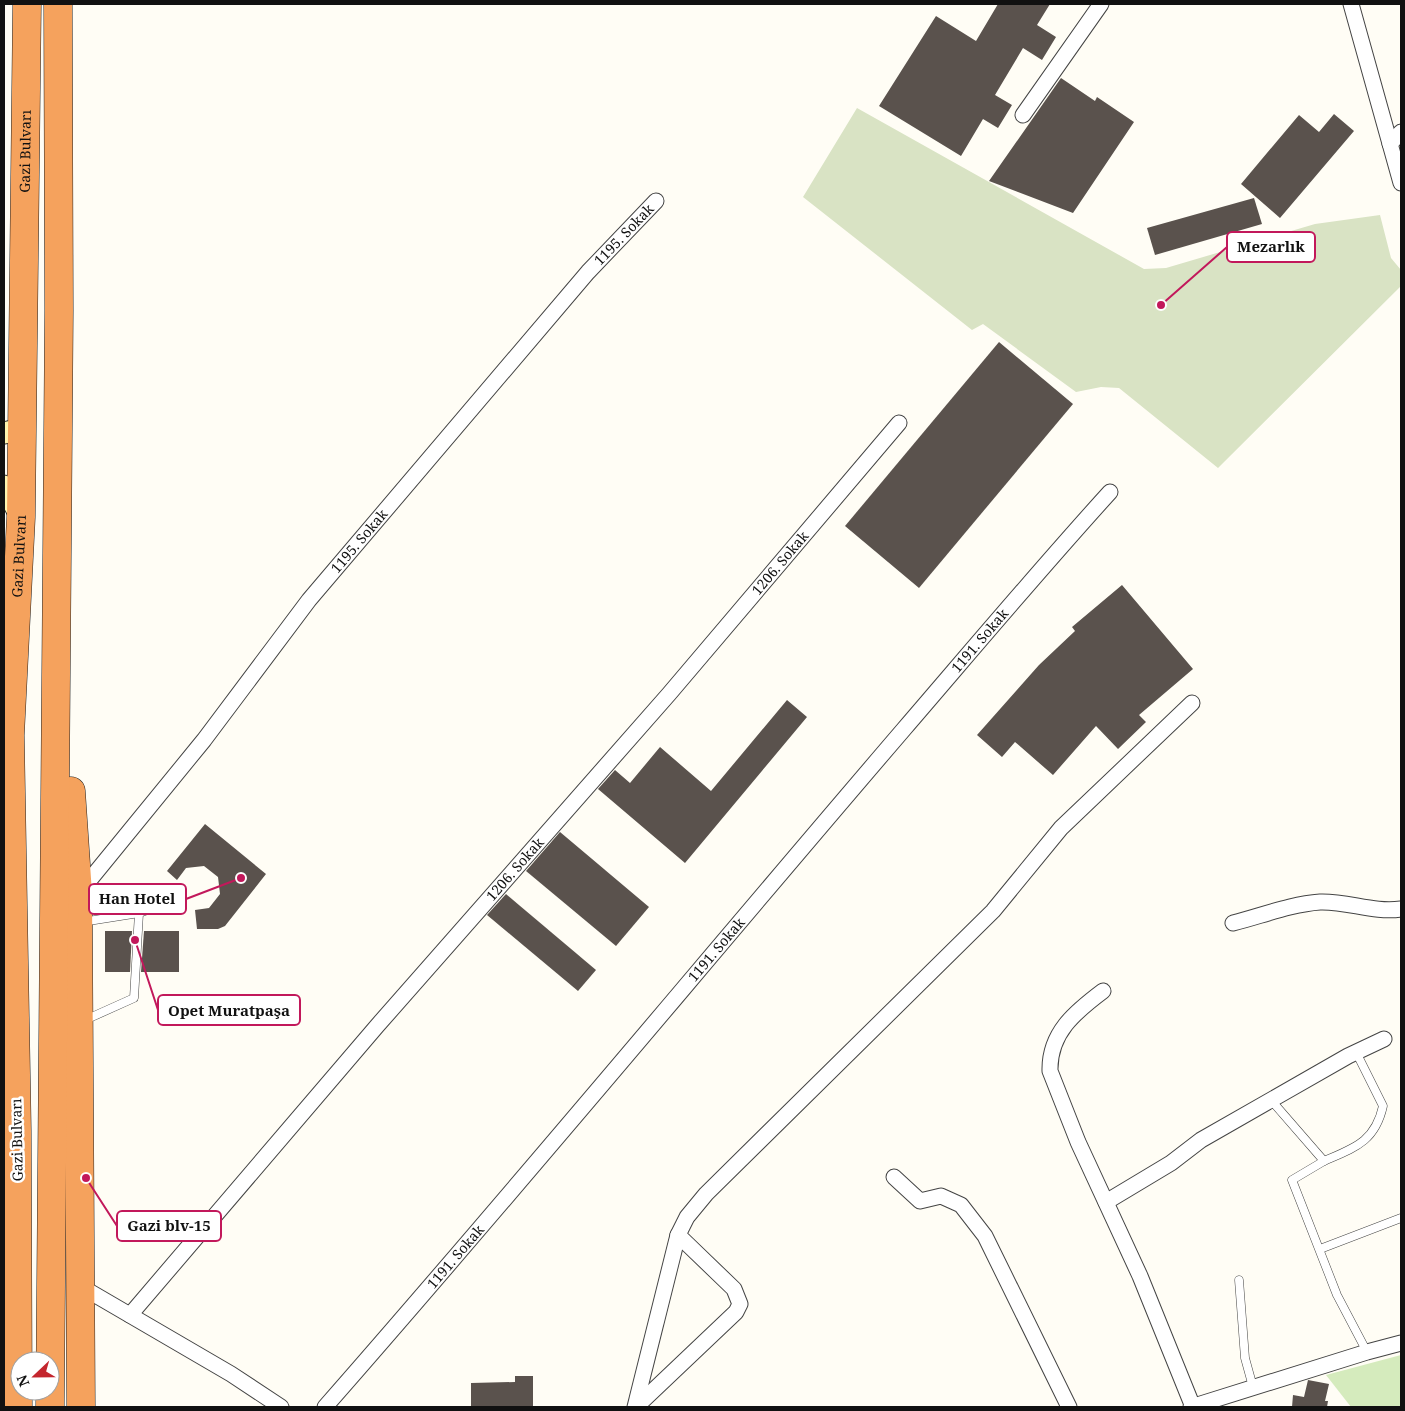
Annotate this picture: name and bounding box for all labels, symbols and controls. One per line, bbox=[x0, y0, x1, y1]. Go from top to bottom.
street label: Gazi Bulvarı bbox=[15, 109, 35, 193]
street label: 1195. Sokak bbox=[589, 199, 658, 269]
callout: Mezarlık bbox=[1227, 232, 1315, 262]
text: Mezarlık bbox=[1237, 236, 1305, 256]
street label: 1195. Sokak bbox=[326, 504, 392, 577]
street label: Gazi Bulvarı bbox=[7, 514, 30, 598]
street label: 1206. Sokak bbox=[747, 526, 813, 599]
street label: 1191. Sokak bbox=[947, 604, 1013, 676]
street label: 1206. Sokak bbox=[482, 833, 548, 905]
callout: Han Hotel bbox=[89, 884, 186, 914]
text: Han Hotel bbox=[99, 888, 176, 908]
street label: 1191. Sokak bbox=[683, 913, 749, 985]
callout: Opet Muratpaşa bbox=[158, 995, 300, 1025]
text: Opet Muratpaşa bbox=[168, 1000, 290, 1020]
street label: Gazi Bulvarı bbox=[6, 1098, 27, 1181]
callout: Gazi blv-15 bbox=[117, 1211, 221, 1241]
text: Gazi blv-15 bbox=[127, 1215, 211, 1235]
street label: 1191. Sokak bbox=[422, 1220, 488, 1292]
north arrow bbox=[10, 1351, 60, 1401]
text: N bbox=[12, 1372, 33, 1390]

